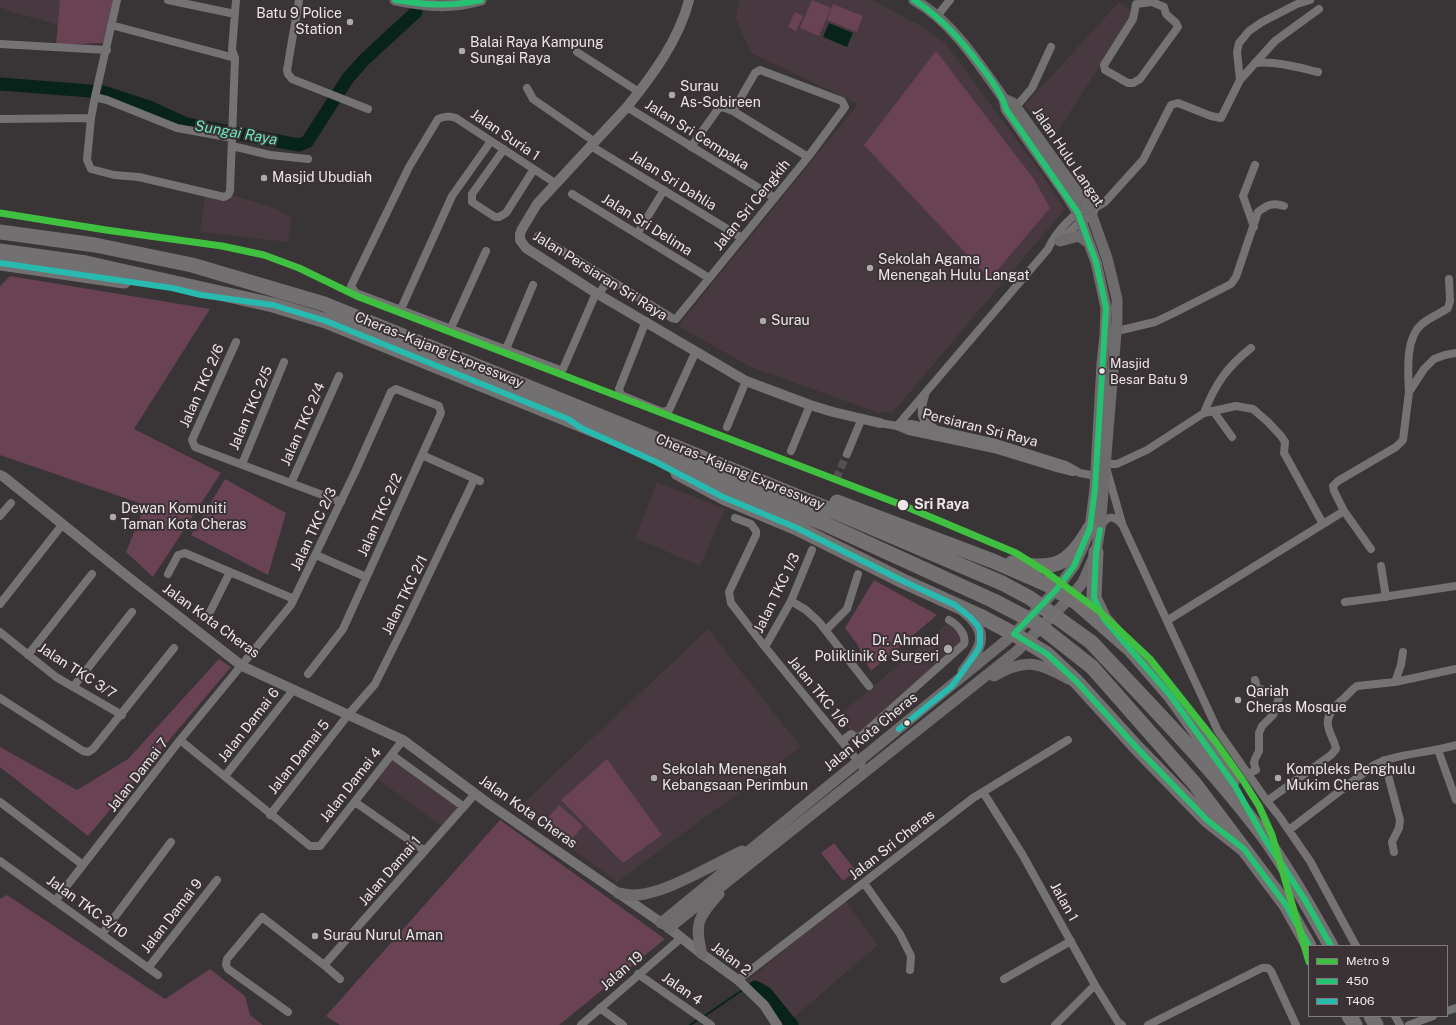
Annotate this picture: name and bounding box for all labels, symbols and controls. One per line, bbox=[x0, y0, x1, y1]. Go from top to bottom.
place label: Batu 9 Police Station bbox=[256, 6, 342, 38]
marker: Batu 9 Police Station bbox=[345, 17, 355, 27]
place label: Balai Raya Kampung Sungai Raya bbox=[470, 35, 604, 68]
marker: Balai Raya Kampung Sungai Raya bbox=[457, 46, 467, 56]
place label: Surau As-Sobireen bbox=[680, 79, 761, 112]
marker: Surau As-Sobireen bbox=[667, 90, 677, 100]
street label: Jalan Sri Cempaka bbox=[642, 96, 752, 174]
street label: Jalan Hulu Langat bbox=[1029, 104, 1107, 210]
street label: Jalan Suria 1 bbox=[467, 106, 543, 164]
water label: Sungai Raya bbox=[193, 117, 279, 149]
street label: Jalan Sri Dahlia bbox=[626, 148, 720, 214]
street label: Jalan Sri Cengkih bbox=[710, 156, 794, 254]
place label: Masjid Ubudiah bbox=[272, 170, 372, 186]
marker: Masjid Ubudiah bbox=[259, 173, 269, 183]
street label: Jalan Sri Delima bbox=[599, 190, 695, 260]
street label: Jalan Persiaran Sri Raya bbox=[530, 228, 670, 324]
place label: Sekolah Agama Menengah Hulu Langat bbox=[878, 252, 1030, 284]
marker: Sekolah Agama Menengah Hulu Langat bbox=[865, 263, 875, 273]
street label: Cheras–Kajang Expressway bbox=[352, 308, 526, 392]
place label: Surau bbox=[771, 313, 810, 329]
marker: Surau bbox=[758, 316, 768, 326]
street label: Jalan TKC 2/6 bbox=[176, 342, 228, 430]
place label: Masjid Besar Batu 9 bbox=[1110, 356, 1188, 387]
street label: Jalan TKC 2/5 bbox=[226, 363, 276, 453]
marker: Masjid Besar Batu 9 bbox=[1097, 366, 1107, 376]
street label: Jalan TKC 2/4 bbox=[277, 380, 329, 468]
street label: Persiaran Sri Raya bbox=[920, 406, 1040, 450]
street label: Cheras–Kajang Expressway bbox=[653, 430, 827, 514]
street label: Jalan TKC 2/2 bbox=[354, 471, 406, 559]
street label: Jalan TKC 2/3 bbox=[287, 485, 341, 573]
place label: Sri Raya bbox=[914, 497, 969, 513]
marker: Sri Raya bbox=[896, 498, 910, 512]
place label: Dewan Komuniti Taman Kota Cheras bbox=[121, 501, 246, 534]
marker: Dewan Komuniti Taman Kota Cheras bbox=[108, 512, 118, 522]
street label: Jalan TKC 1/3 bbox=[750, 550, 804, 636]
street label: Jalan TKC 2/1 bbox=[379, 552, 431, 638]
street label: Jalan Kota Cheras bbox=[159, 580, 263, 662]
place label: Dr. Ahmad Poliklinik & Surgeri bbox=[815, 633, 939, 666]
street label: Jalan TKC 3/7 bbox=[35, 640, 119, 702]
marker: Dr. Ahmad Poliklinik & Surgeri bbox=[942, 643, 954, 655]
street label: Jalan TKC 1/6 bbox=[784, 653, 852, 731]
place label: Qariah Cheras Mosque bbox=[1246, 684, 1347, 716]
street label: Jalan Damai 6 bbox=[215, 685, 283, 765]
street label: Jalan Kota Cheras bbox=[821, 689, 921, 775]
marker: Qariah Cheras Mosque bbox=[1233, 695, 1243, 705]
street label: Jalan Damai 5 bbox=[265, 716, 333, 798]
unlabelled marker bbox=[902, 718, 912, 728]
street label: Jalan Damai 7 bbox=[104, 735, 172, 815]
street label: Jalan Damai 4 bbox=[317, 745, 385, 825]
place label: Sekolah Menengah Kebangsaan Perimbun bbox=[662, 762, 808, 794]
place label: Kompleks Penghulu Mukim Cheras bbox=[1286, 762, 1415, 794]
street label: Jalan Kota Cheras bbox=[476, 772, 580, 852]
marker: Sekolah Menengah Kebangsaan Perimbun bbox=[649, 773, 659, 783]
marker: Kompleks Penghulu Mukim Cheras bbox=[1273, 773, 1283, 783]
street label: Jalan Sri Cheras bbox=[846, 806, 938, 884]
street label: Jalan Damai 1 bbox=[355, 833, 425, 909]
street label: Jalan TKC 3/10 bbox=[43, 872, 131, 942]
street label: Jalan Damai 9 bbox=[138, 876, 206, 956]
street label: Jalan 1 bbox=[1046, 879, 1082, 925]
place label: Surau Nurul Aman bbox=[323, 928, 443, 944]
marker: Surau Nurul Aman bbox=[310, 931, 320, 941]
street label: Jalan 2 bbox=[708, 939, 754, 979]
legend bbox=[1308, 945, 1448, 1017]
street label: Jalan 19 bbox=[597, 948, 647, 994]
text: Metro 9 bbox=[1346, 954, 1389, 968]
street label: Jalan 4 bbox=[659, 969, 705, 1009]
text: 450 bbox=[1346, 974, 1368, 988]
text: T406 bbox=[1346, 994, 1375, 1008]

